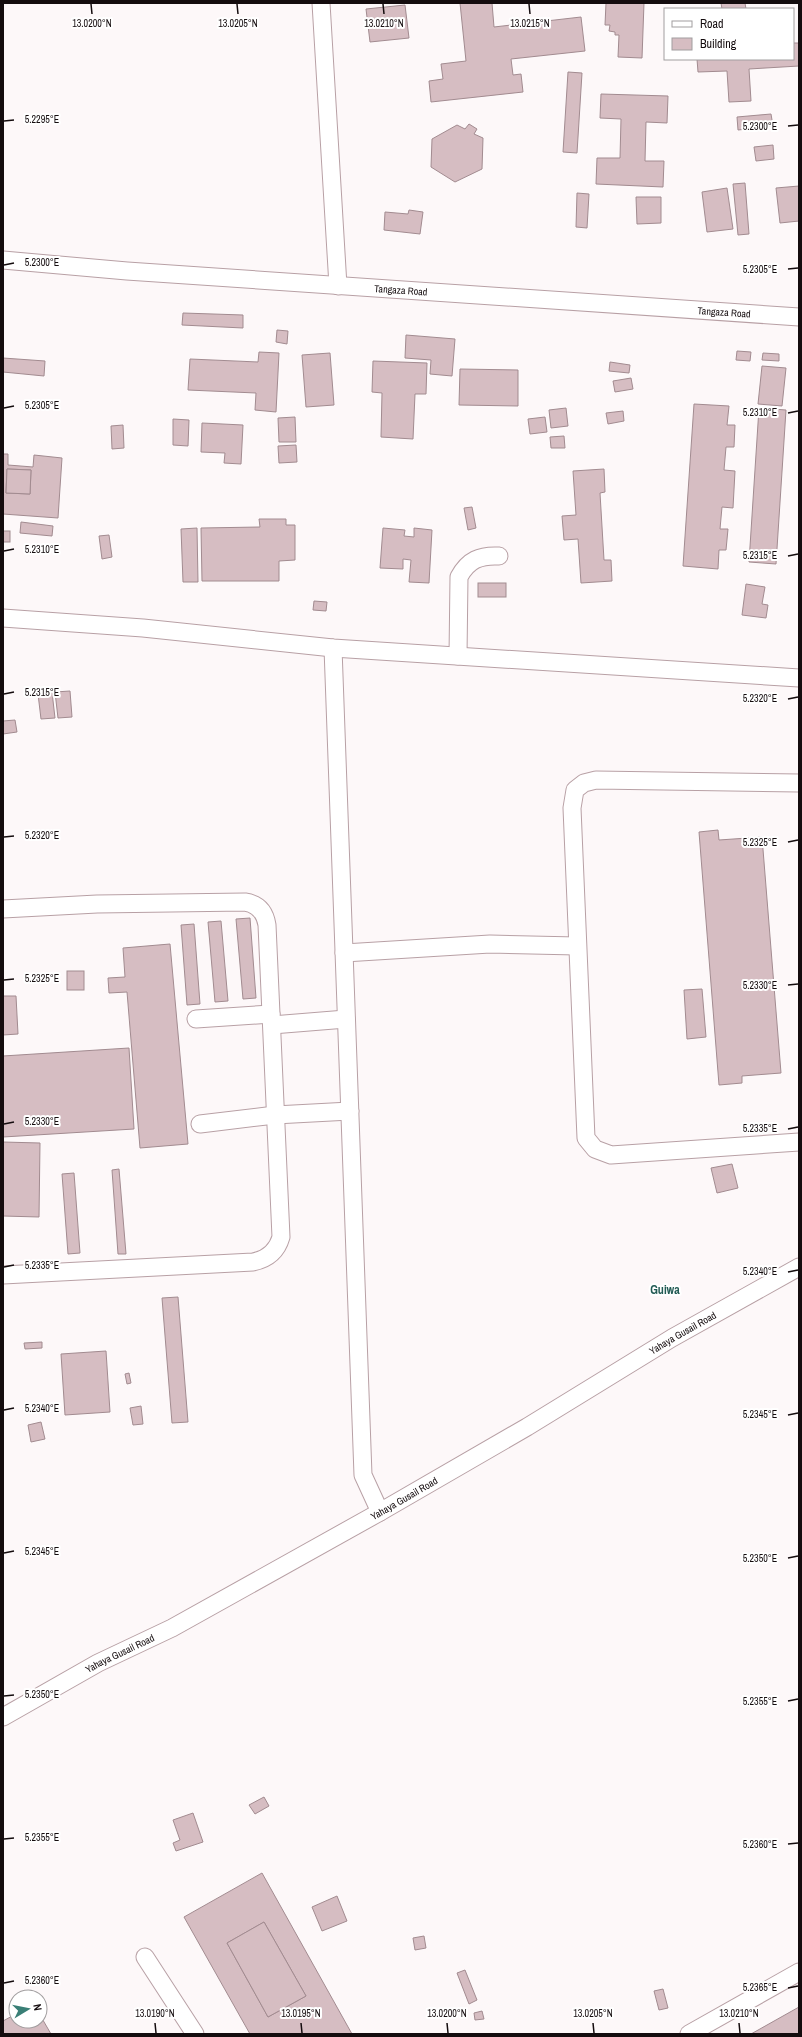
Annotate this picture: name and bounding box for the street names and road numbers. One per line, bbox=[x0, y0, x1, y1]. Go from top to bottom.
street label: Tangaza Road bbox=[374, 282, 428, 299]
street label: Tangaza Road bbox=[697, 304, 751, 321]
street label: Yahaya Gusail Road bbox=[647, 1309, 718, 1357]
street label: Yahaya Gusail Road bbox=[368, 1474, 440, 1523]
street label: Yahaya Gusail Road bbox=[83, 1631, 156, 1676]

